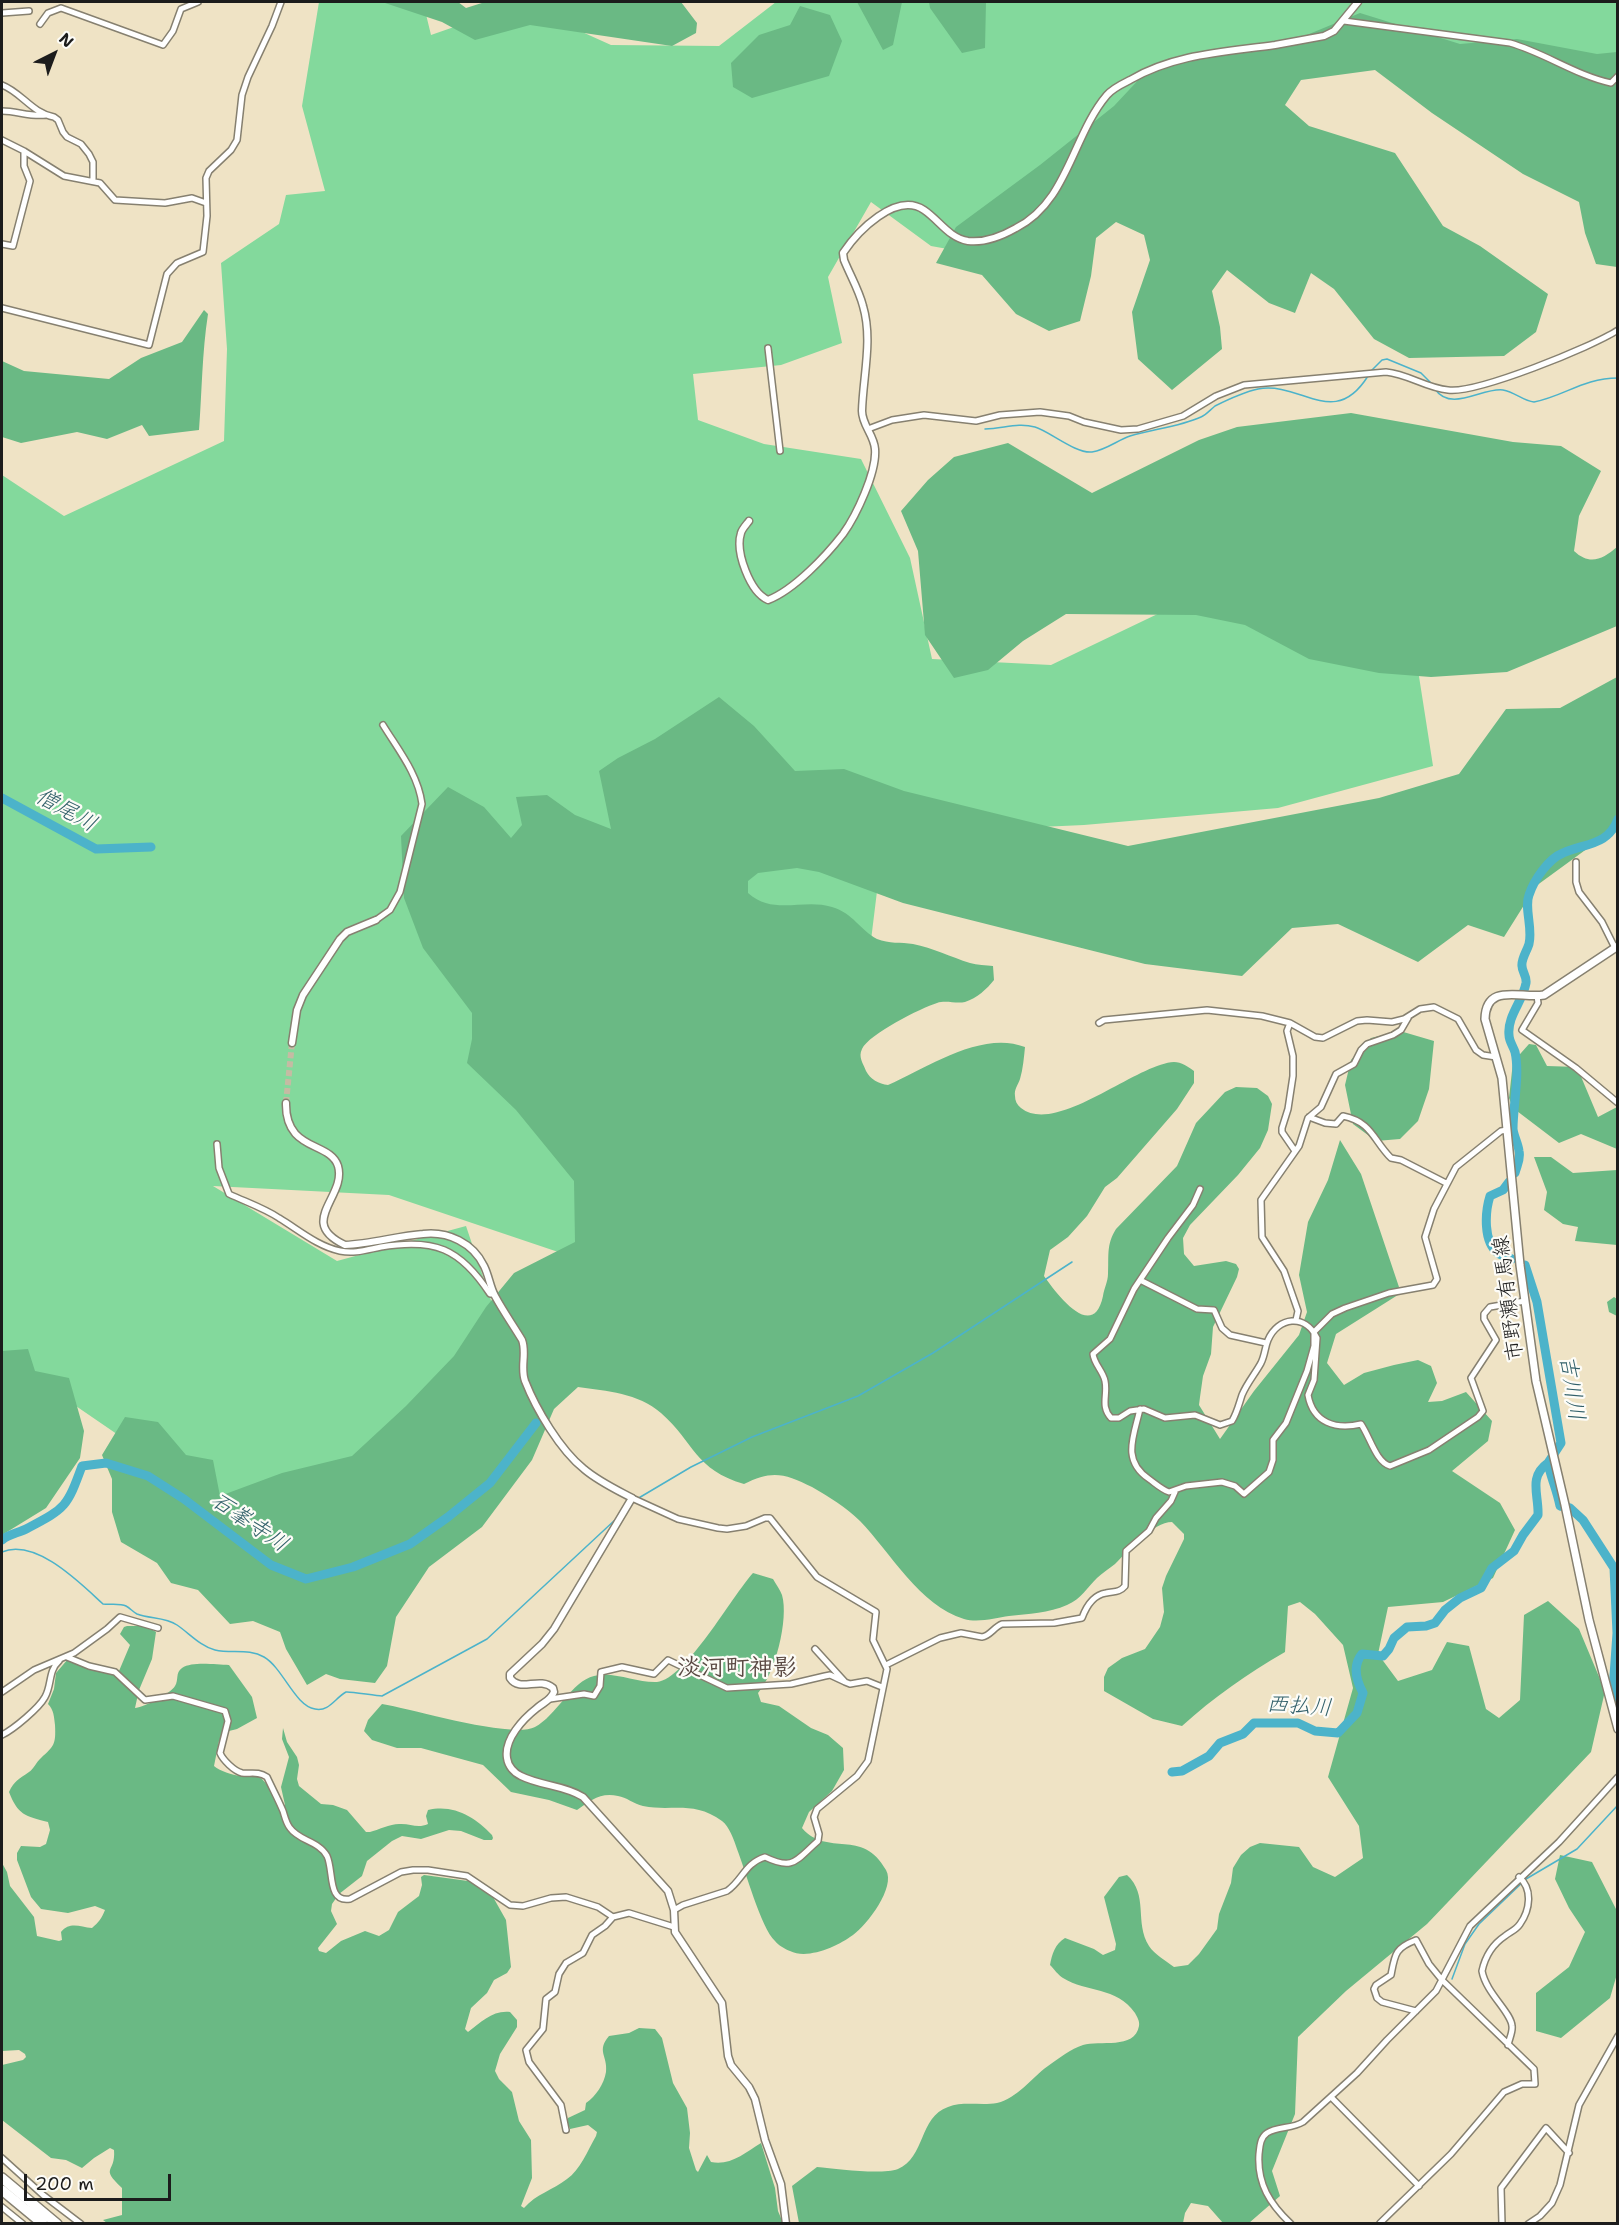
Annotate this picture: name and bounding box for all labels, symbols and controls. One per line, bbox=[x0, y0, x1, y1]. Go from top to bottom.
north arrow bbox=[24, 24, 84, 84]
text: N bbox=[55, 28, 78, 52]
water label: 僧尾川 bbox=[31, 783, 101, 839]
street label: 市野瀬有馬線 bbox=[1489, 1234, 1529, 1362]
water label: 吉川川 bbox=[1553, 1353, 1589, 1423]
water label: 石峯寺川 bbox=[205, 1487, 293, 1559]
district label: 淡河町神影 bbox=[677, 1655, 797, 1683]
water label: 西払川 bbox=[1265, 1692, 1333, 1722]
scale bar bbox=[27, 2162, 174, 2200]
text: 200 m bbox=[35, 2172, 94, 2196]

